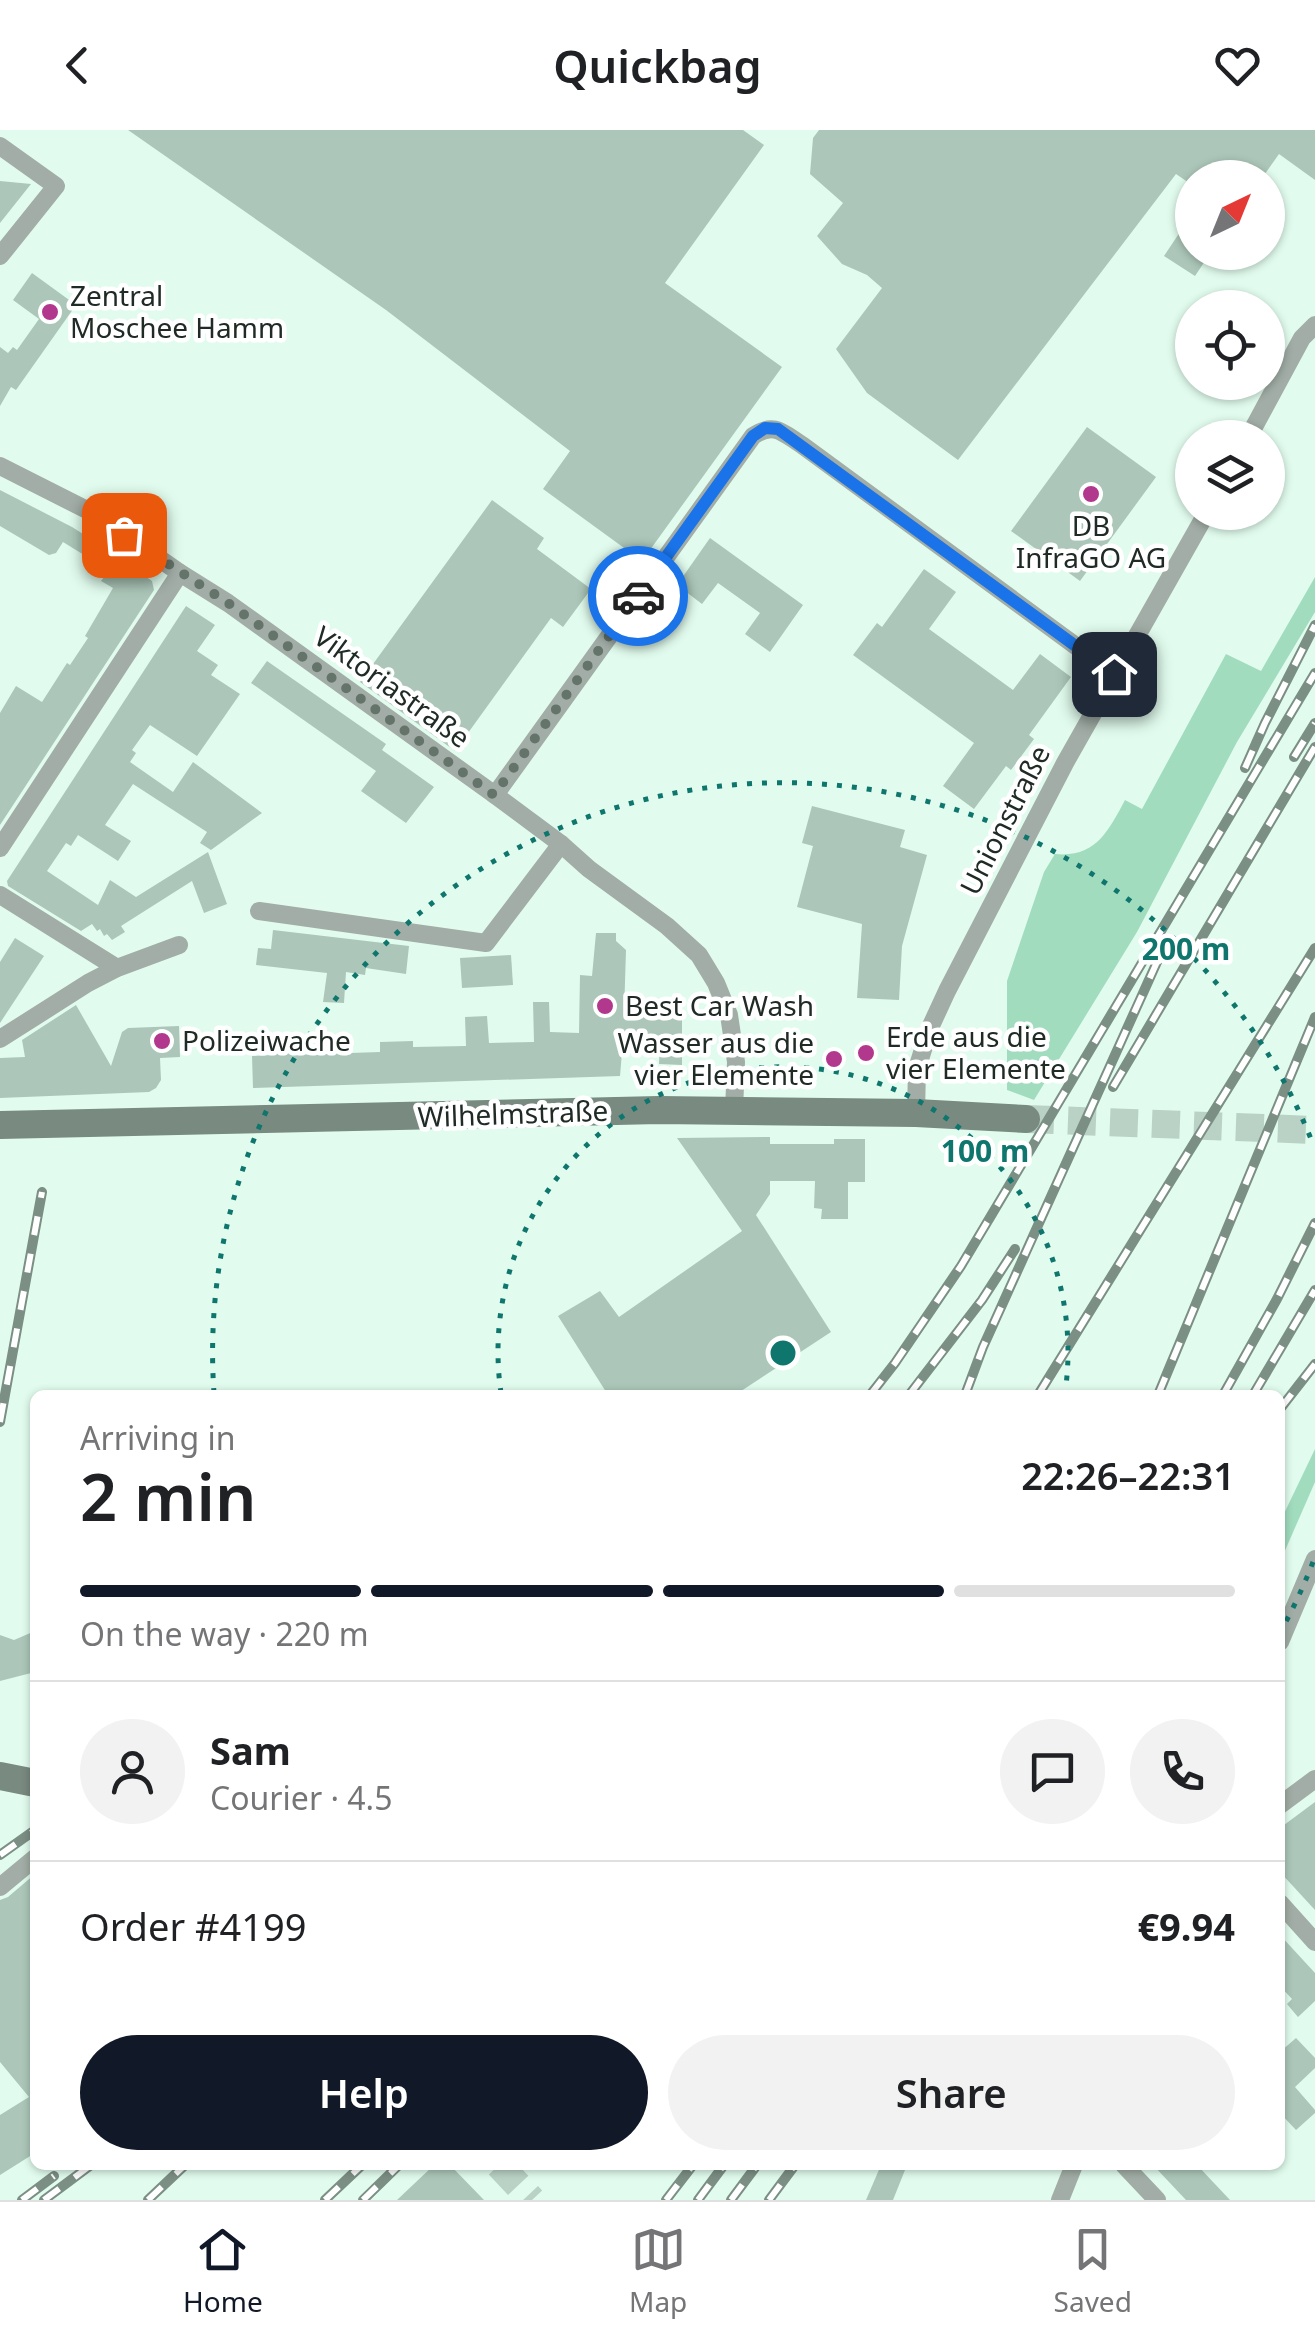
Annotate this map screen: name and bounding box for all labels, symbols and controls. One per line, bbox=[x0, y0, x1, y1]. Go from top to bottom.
text: Quickbag bbox=[553, 35, 762, 96]
icon: back bbox=[50, 38, 105, 93]
icon: heart bbox=[1210, 38, 1265, 93]
north arrow bbox=[1175, 160, 1285, 270]
map controls bbox=[1175, 160, 1285, 530]
place label: Zentral Moschee Hamm bbox=[70, 276, 284, 346]
button: locate bbox=[1175, 290, 1285, 400]
marker: Zentral Moschee Hamm bbox=[39, 301, 61, 323]
button: layers bbox=[1175, 420, 1285, 530]
marker: DB InfraGO AG bbox=[1080, 483, 1102, 505]
pin bbox=[82, 493, 167, 578]
place label: DB InfraGO AG bbox=[1016, 506, 1166, 576]
icon: bag bbox=[97, 508, 152, 563]
courier bbox=[588, 546, 688, 646]
icon: car bbox=[611, 569, 666, 624]
street label: Viktoriastraße bbox=[307, 617, 478, 756]
pin bbox=[1072, 632, 1157, 717]
icon: home bbox=[1087, 647, 1142, 702]
street label: Unionstraße bbox=[950, 738, 1058, 901]
text: 200 m bbox=[1142, 928, 1230, 969]
place label: Best Car Wash bbox=[625, 986, 814, 1024]
marker: Best Car Wash bbox=[594, 995, 616, 1017]
place label: Erde aus die vier Elemente bbox=[886, 1017, 1066, 1087]
place label: Polizeiwache bbox=[182, 1021, 351, 1059]
place label: Wasser aus die vier Elemente bbox=[617, 1023, 814, 1093]
marker: Polizeiwache bbox=[151, 1030, 173, 1052]
marker: Erde aus die vier Elemente bbox=[855, 1042, 877, 1064]
marker: Wasser aus die vier Elemente bbox=[823, 1048, 845, 1070]
street label: Wilhelmstraße bbox=[417, 1091, 609, 1135]
text: 100 m bbox=[941, 1130, 1029, 1171]
centre of rings bbox=[765, 1335, 801, 1371]
text: Arriving in bbox=[80, 1416, 235, 1459]
text: 22:26–22:31 bbox=[1021, 1449, 1235, 1501]
text: 2 min bbox=[80, 1452, 256, 1540]
text: On the way · 220 m bbox=[80, 1612, 369, 1655]
button: person bbox=[80, 1719, 185, 1824]
button: chat bbox=[1000, 1719, 1105, 1824]
button: phone bbox=[1130, 1719, 1235, 1824]
text: Sam bbox=[210, 1724, 291, 1776]
text: Courier · 4.5 bbox=[210, 1776, 393, 1819]
text: Order #4199 bbox=[80, 1900, 306, 1952]
text: €9.94 bbox=[1137, 1900, 1235, 1952]
button: Help bbox=[80, 2035, 648, 2150]
button: Share bbox=[668, 2035, 1235, 2150]
tab: Home bbox=[183, 2222, 263, 2320]
tab: Map bbox=[629, 2222, 687, 2320]
tab: Saved bbox=[1054, 2222, 1132, 2320]

